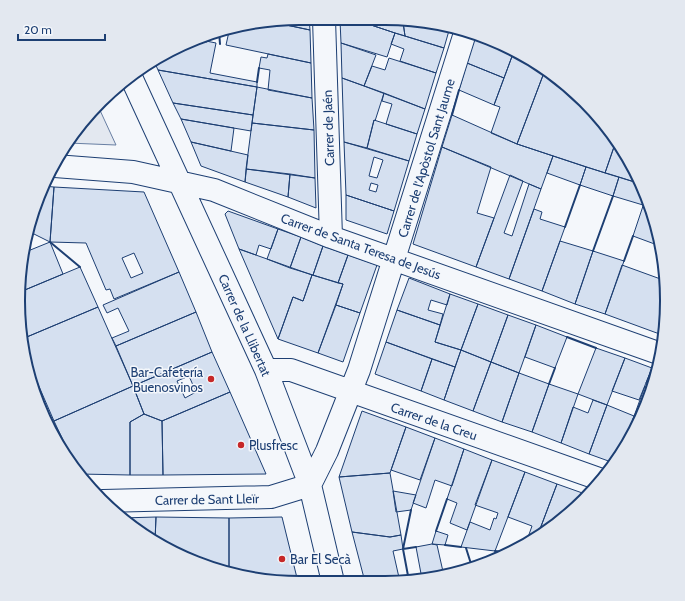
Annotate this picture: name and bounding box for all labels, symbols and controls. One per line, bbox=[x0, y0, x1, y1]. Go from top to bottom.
scale bar bbox=[18, 16, 105, 42]
text: 20 m bbox=[24, 22, 52, 37]
street label: Carrer de l'Apòstol Sant Jaume bbox=[394, 76, 458, 239]
street label: Carrer de Jaén bbox=[319, 90, 337, 166]
street label: Carrer de Santa Teresa de Jesús bbox=[279, 210, 444, 283]
street label: Carrer de la Llibertat bbox=[215, 271, 275, 379]
place label: Bar-Cafetería Buenosvinos bbox=[131, 364, 204, 395]
marker: Bar-Cafetería Buenosvinos bbox=[206, 374, 216, 384]
street label: Carrer de la Creu bbox=[389, 399, 479, 443]
place label: Plusfresc bbox=[249, 437, 298, 453]
marker: Plusfresc bbox=[236, 440, 246, 450]
street label: Carrer de Sant Lleïr bbox=[155, 490, 260, 508]
place label: Bar El Secà bbox=[290, 551, 351, 567]
marker: Bar El Secà bbox=[277, 554, 287, 564]

